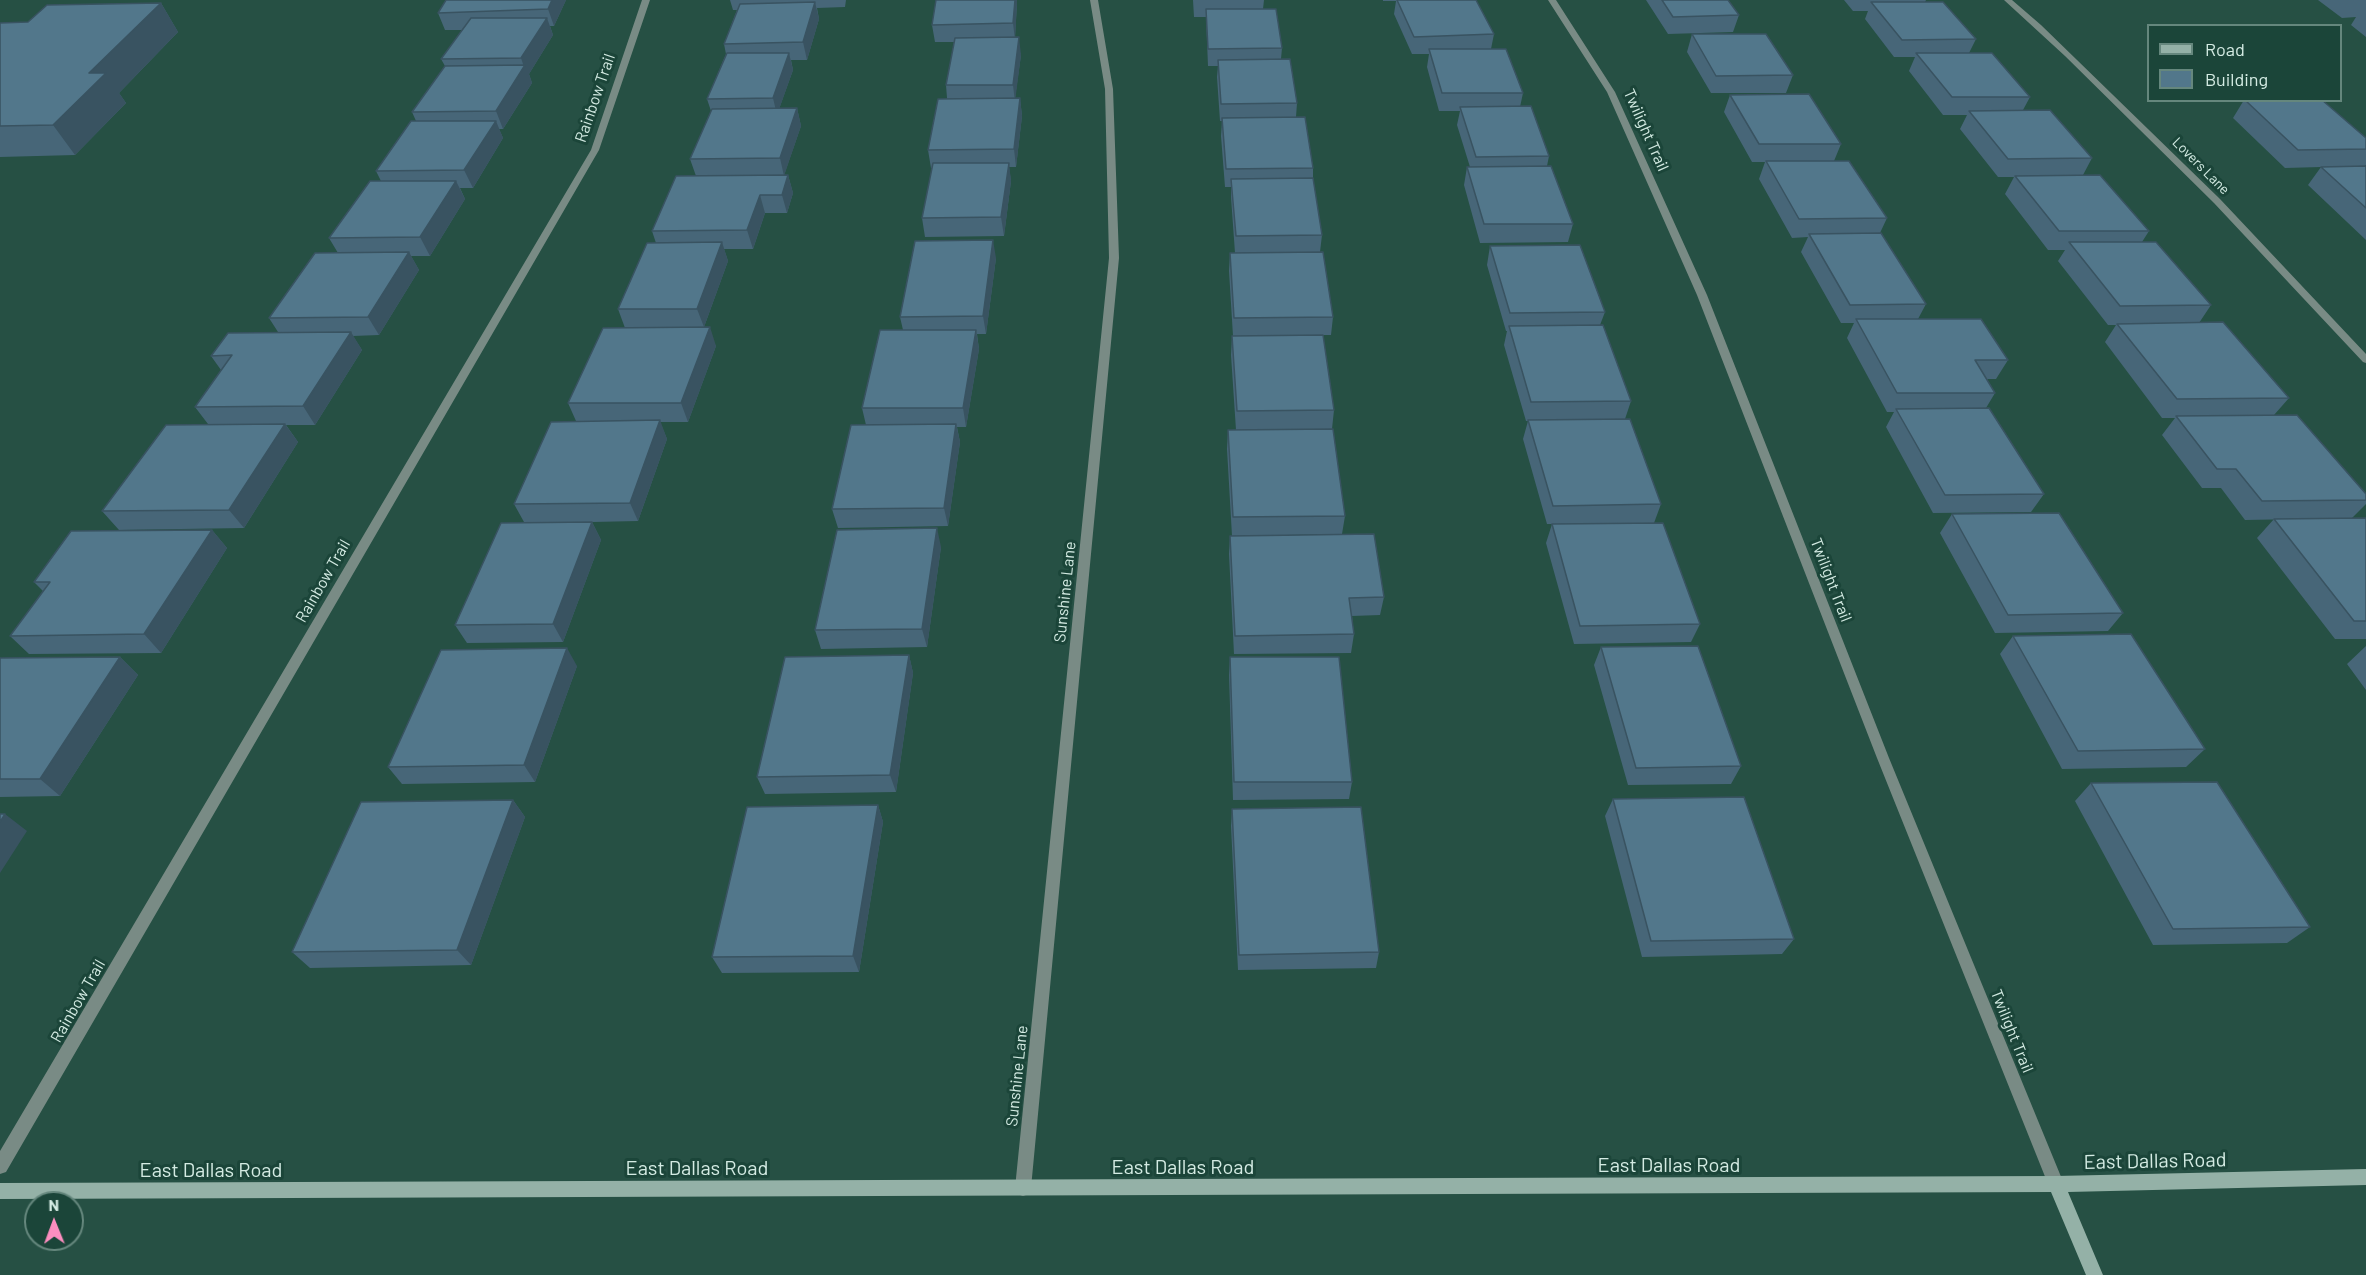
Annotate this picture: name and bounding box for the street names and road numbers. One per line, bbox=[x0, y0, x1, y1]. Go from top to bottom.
street label: Rainbow Trail bbox=[571, 51, 619, 145]
street label: Twilight Trail bbox=[1619, 86, 1673, 174]
street label: Lovers Lane bbox=[2169, 134, 2233, 198]
street label: Twilight Trail bbox=[1806, 535, 1856, 625]
street label: Rainbow Trail bbox=[292, 536, 354, 626]
street label: Sunshine Lane bbox=[1050, 541, 1080, 643]
street label: Rainbow Trail bbox=[47, 956, 109, 1046]
street label: Twilight Trail bbox=[1987, 987, 2037, 1075]
street label: Sunshine Lane bbox=[1002, 1025, 1032, 1127]
street label: East Dallas Road bbox=[2083, 1148, 2227, 1174]
street label: East Dallas Road bbox=[1598, 1153, 1740, 1177]
street label: East Dallas Road bbox=[1112, 1155, 1254, 1179]
street label: East Dallas Road bbox=[626, 1156, 768, 1180]
street label: East Dallas Road bbox=[140, 1158, 282, 1182]

